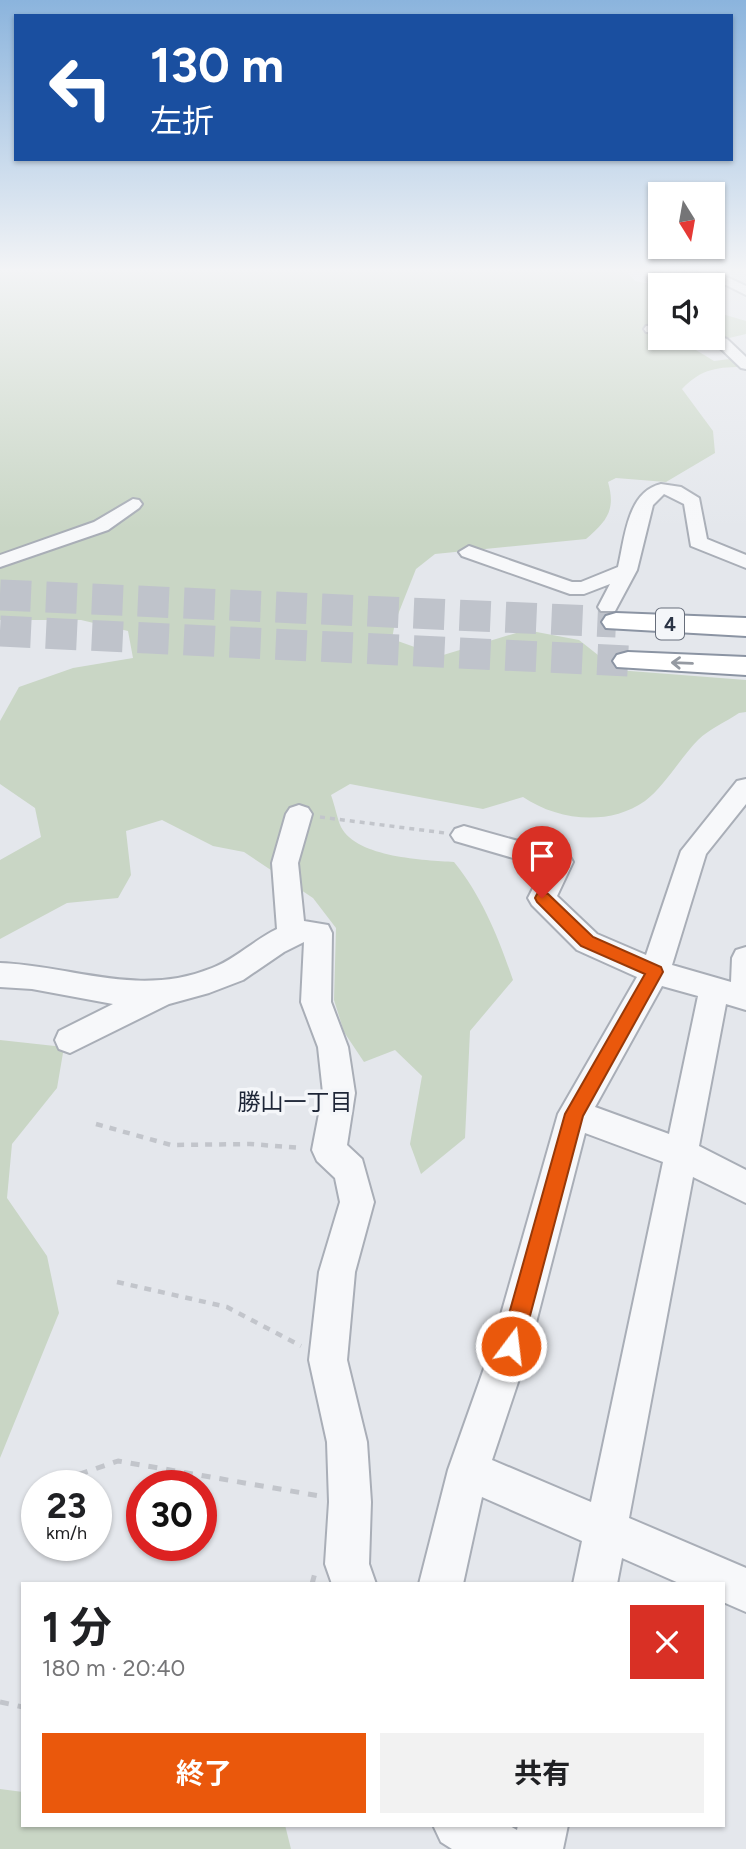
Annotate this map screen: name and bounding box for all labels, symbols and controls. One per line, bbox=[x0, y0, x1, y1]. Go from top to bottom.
text: 130 m bbox=[150, 35, 284, 94]
icon: left bbox=[35, 42, 126, 133]
text: 左折 bbox=[150, 102, 214, 140]
north arrow bbox=[648, 182, 724, 259]
map controls bbox=[648, 182, 725, 350]
button: sound bbox=[648, 273, 725, 350]
road number: 4 bbox=[656, 608, 684, 639]
one-way arrow bbox=[670, 656, 693, 670]
pin bbox=[512, 826, 572, 898]
icon: arrive bbox=[523, 837, 561, 875]
district label: 勝山一丁目 bbox=[238, 1088, 353, 1116]
position arrow bbox=[474, 1309, 548, 1383]
speed limit sign: 30 bbox=[126, 1470, 217, 1561]
text: 23 bbox=[47, 1485, 86, 1527]
text: km/h bbox=[46, 1522, 87, 1544]
text: 1 分 bbox=[42, 1602, 112, 1653]
button: close bbox=[630, 1605, 704, 1679]
text: 180 m · 20:40 bbox=[42, 1654, 185, 1682]
button: 終了 bbox=[42, 1733, 366, 1813]
button: 共有 bbox=[380, 1733, 704, 1813]

